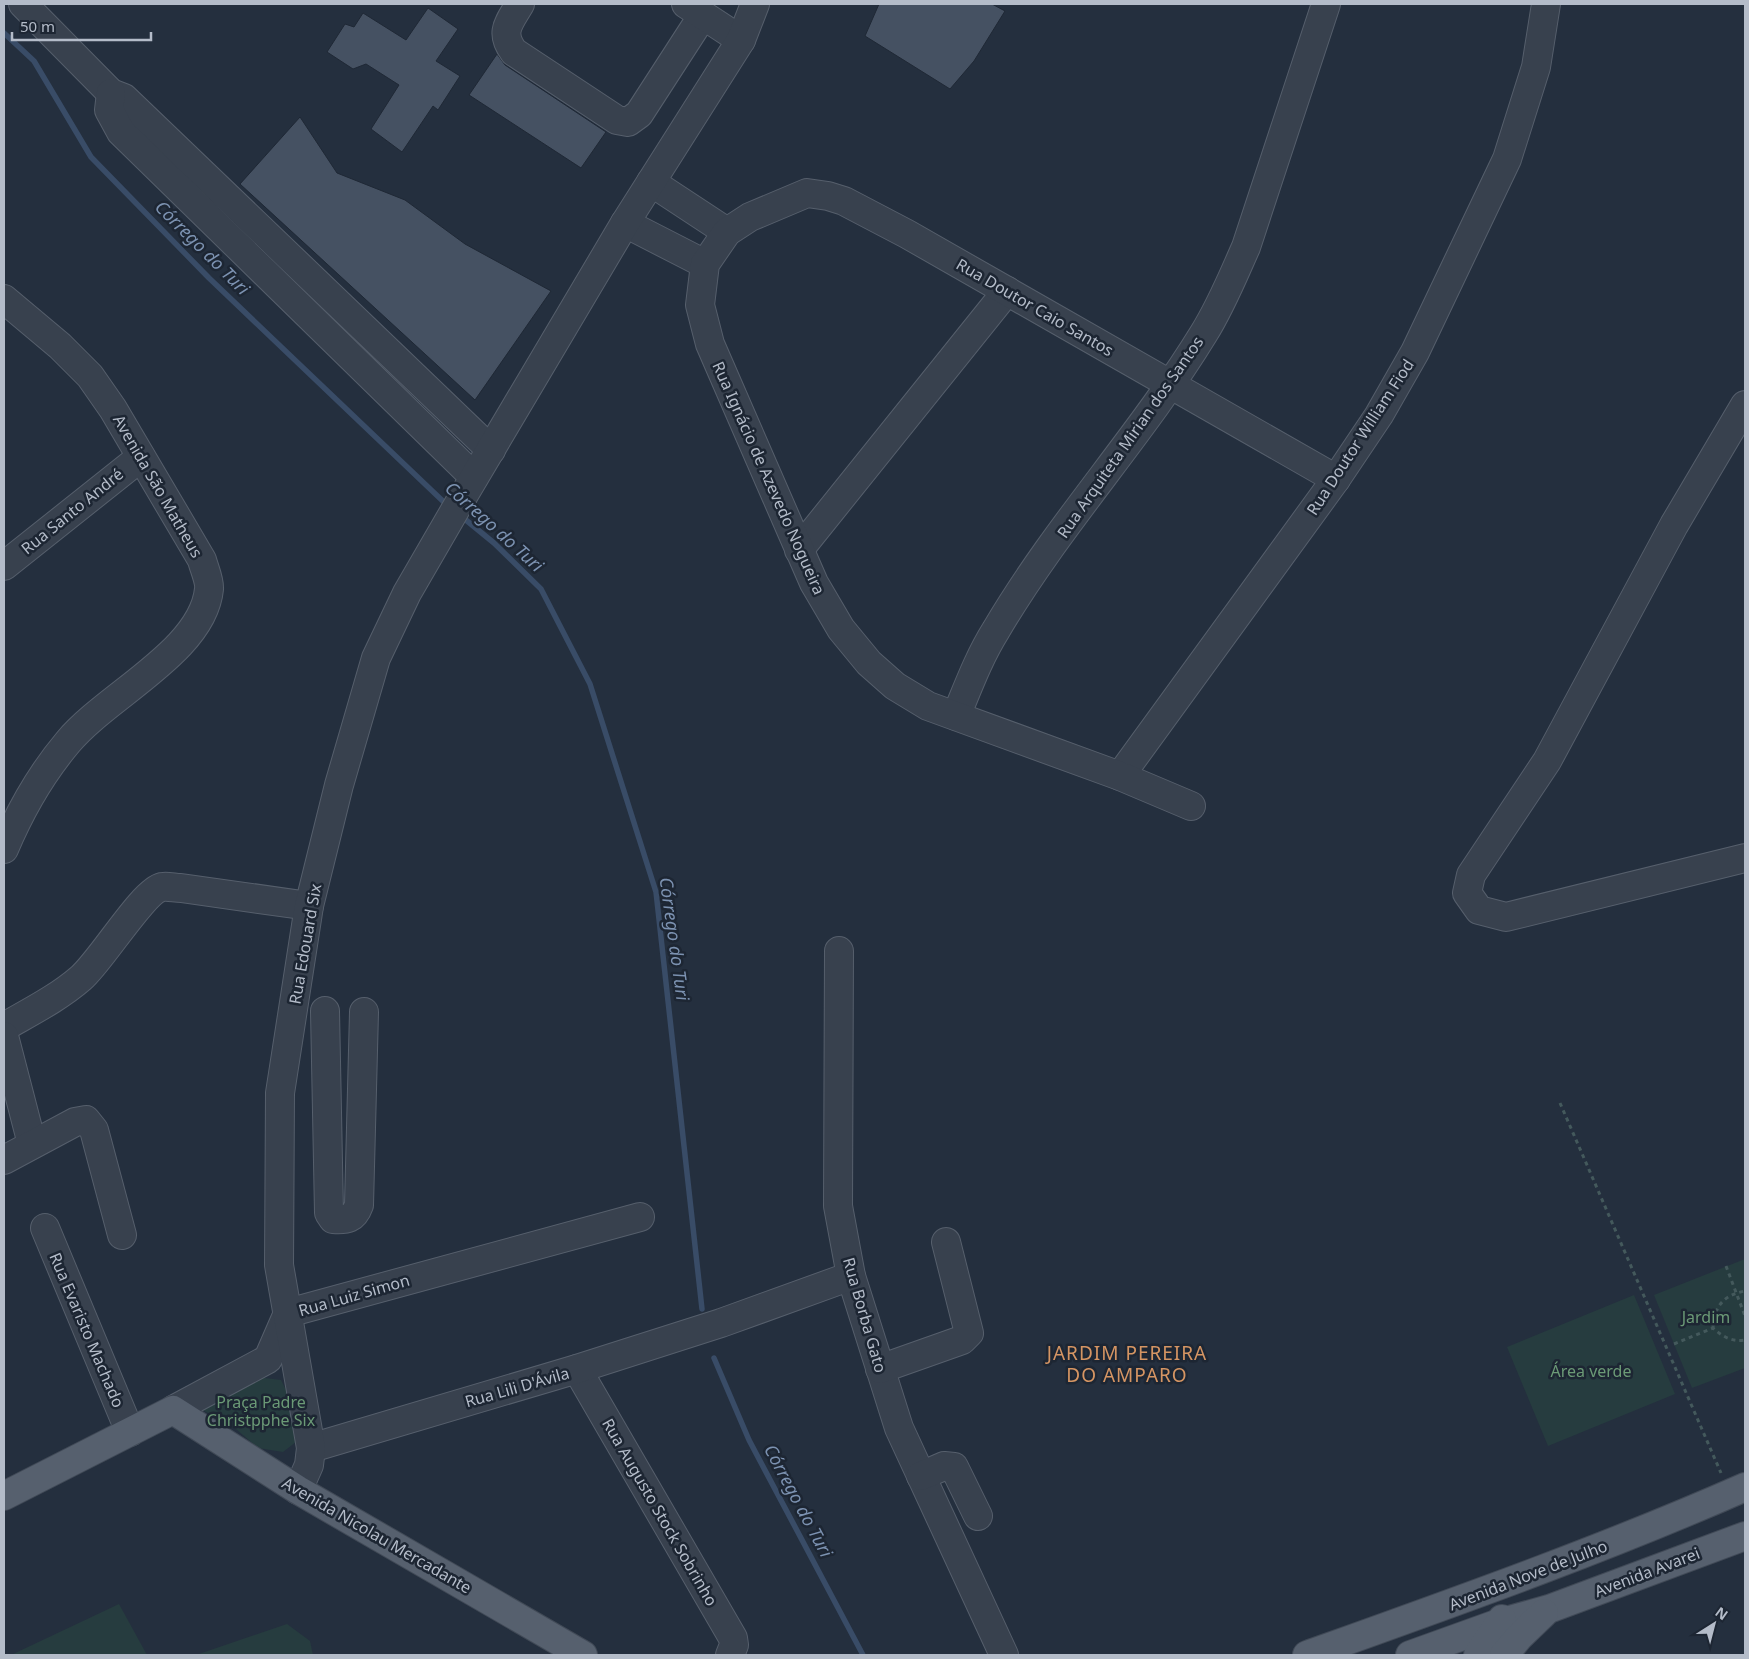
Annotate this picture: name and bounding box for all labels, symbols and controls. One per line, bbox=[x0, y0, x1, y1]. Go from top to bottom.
scale bar bbox=[12, 10, 151, 42]
text: 50 m bbox=[20, 16, 55, 36]
water label: Córrego do Turi bbox=[150, 195, 255, 300]
street label: Rua Doutor Caio Santos bbox=[952, 253, 1118, 361]
street label: Rua Arquiteta Mirian dos Santos bbox=[1052, 332, 1208, 542]
street label: Rua Doutor William Fiod bbox=[1301, 355, 1419, 519]
street label: Rua Ignácio de Azevedo Nogueira bbox=[707, 358, 831, 598]
street label: Avenida São Matheus bbox=[108, 410, 208, 562]
street label: Rua Santo André bbox=[16, 463, 128, 559]
water label: Córrego do Turi bbox=[440, 476, 549, 577]
water label: Córrego do Turi bbox=[654, 876, 696, 1003]
street label: Rua Edouard Six bbox=[284, 882, 327, 1006]
street label: Rua Evaristo Machado bbox=[44, 1249, 130, 1411]
street label: Rua Borba Gato bbox=[838, 1255, 892, 1375]
street label: Rua Luiz Simon bbox=[296, 1269, 412, 1321]
park label: Jardim bbox=[1680, 1306, 1730, 1328]
district label: JARDIM PEREIRA DO AMPARO bbox=[1045, 1340, 1207, 1388]
park label: Área verde bbox=[1551, 1360, 1631, 1382]
street label: Rua Lili D'Ávila bbox=[462, 1362, 572, 1412]
park label: Praça Padre Christpphe Six bbox=[207, 1391, 316, 1431]
street label: Rua Augusto Stock Sobrinho bbox=[597, 1414, 723, 1610]
water label: Córrego do Turi bbox=[759, 1440, 839, 1561]
street label: Avenida Nicolau Mercadante bbox=[278, 1472, 476, 1598]
street label: Avenida Nove de Julho bbox=[1446, 1535, 1610, 1615]
street label: Avenida Avarei bbox=[1591, 1542, 1703, 1602]
north arrow bbox=[1689, 1599, 1739, 1649]
text: N bbox=[1712, 1602, 1732, 1624]

